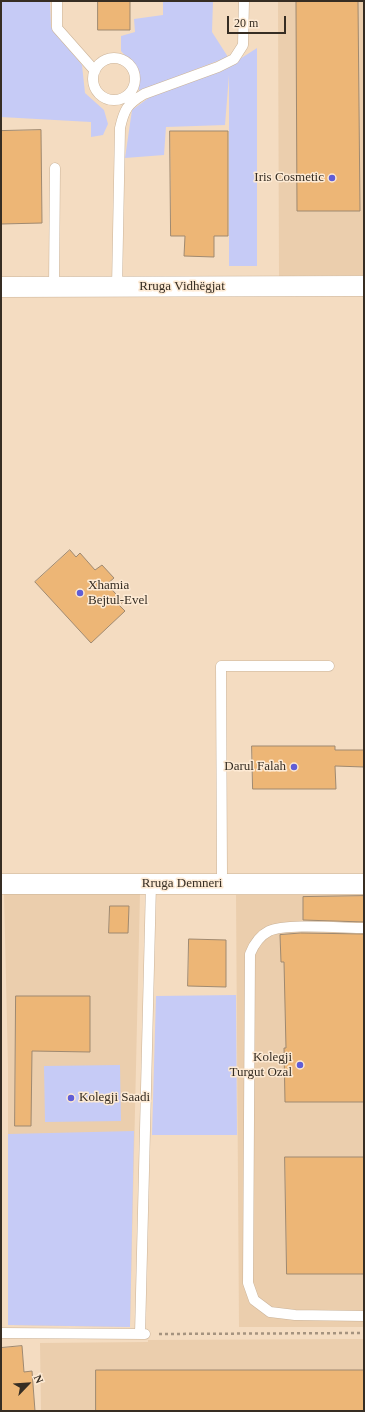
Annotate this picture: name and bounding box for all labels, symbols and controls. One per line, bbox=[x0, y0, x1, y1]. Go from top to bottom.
scale bar bbox=[229, 8, 288, 34]
text: 20 m bbox=[234, 16, 258, 30]
place label: Iris Cosmetic bbox=[254, 170, 324, 186]
marker: Iris Cosmetic bbox=[327, 173, 337, 183]
street label: Rruga Vidhëgjat bbox=[139, 279, 225, 295]
place label: Xhamia Bejtul-Evel bbox=[88, 578, 148, 609]
marker: Xhamia Bejtul-Evel bbox=[75, 588, 85, 598]
place label: Darul Falah bbox=[224, 759, 286, 775]
marker: Darul Falah bbox=[289, 762, 299, 772]
street label: Rruga Demneri bbox=[142, 876, 222, 892]
place label: Kolegji Turgut Ozal bbox=[230, 1050, 292, 1081]
marker: Kolegji Turgut Ozal bbox=[295, 1060, 305, 1070]
place label: Kolegji Saadi bbox=[79, 1090, 150, 1106]
marker: Kolegji Saadi bbox=[66, 1093, 76, 1103]
north arrow bbox=[8, 1364, 48, 1404]
text: N bbox=[32, 1373, 46, 1385]

